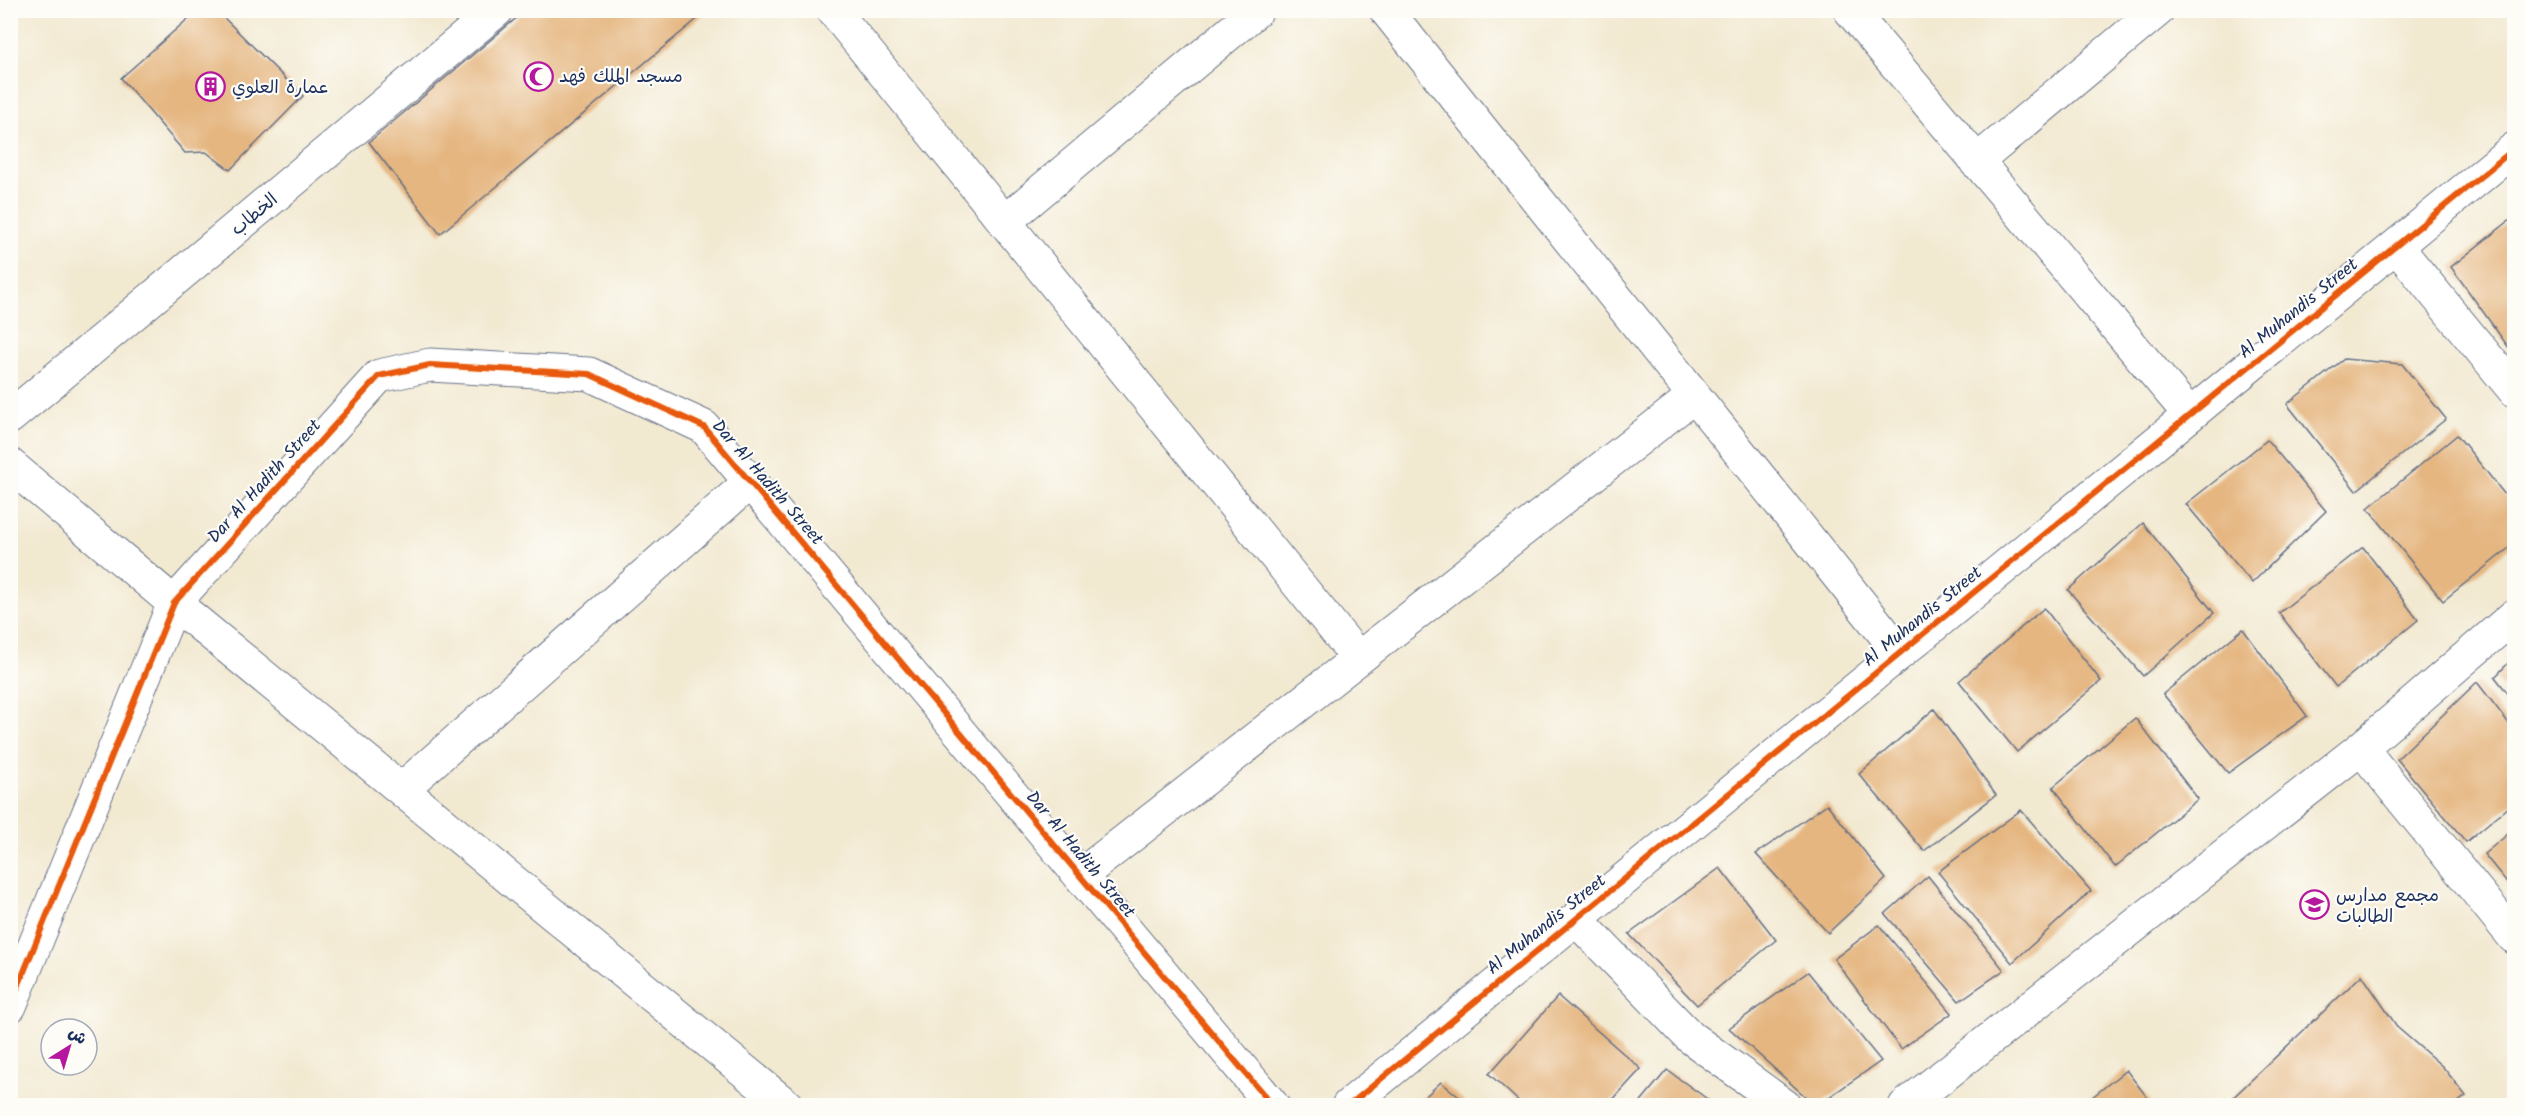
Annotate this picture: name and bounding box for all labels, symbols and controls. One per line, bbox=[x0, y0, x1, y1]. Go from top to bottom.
mosque icon: مسجد الملك فهد bbox=[522, 60, 554, 92]
place label: مسجد الملك فهد bbox=[559, 63, 683, 92]
building icon: عمارة العلوي bbox=[195, 71, 227, 103]
place label: عمارة العلوي bbox=[232, 74, 329, 103]
street label: الخطاب bbox=[225, 187, 285, 244]
street label: Al Muhandis Street bbox=[2233, 251, 2366, 367]
street label: Dar Al Hadith Street bbox=[201, 412, 330, 551]
street label: Dar Al Hadith Street bbox=[704, 413, 831, 553]
street label: Al Muhandis Street bbox=[1857, 559, 1990, 675]
street label: Dar Al Hadith Street bbox=[1018, 785, 1143, 926]
street label: Al Muhandis Street bbox=[1481, 867, 1614, 983]
place label: مجمع مدارس الطالبات bbox=[2336, 882, 2439, 932]
school or university icon: مجمع مدارس الطالبات bbox=[2299, 889, 2331, 921]
north arrow bbox=[39, 1017, 99, 1077]
text: ش bbox=[63, 1021, 92, 1052]

